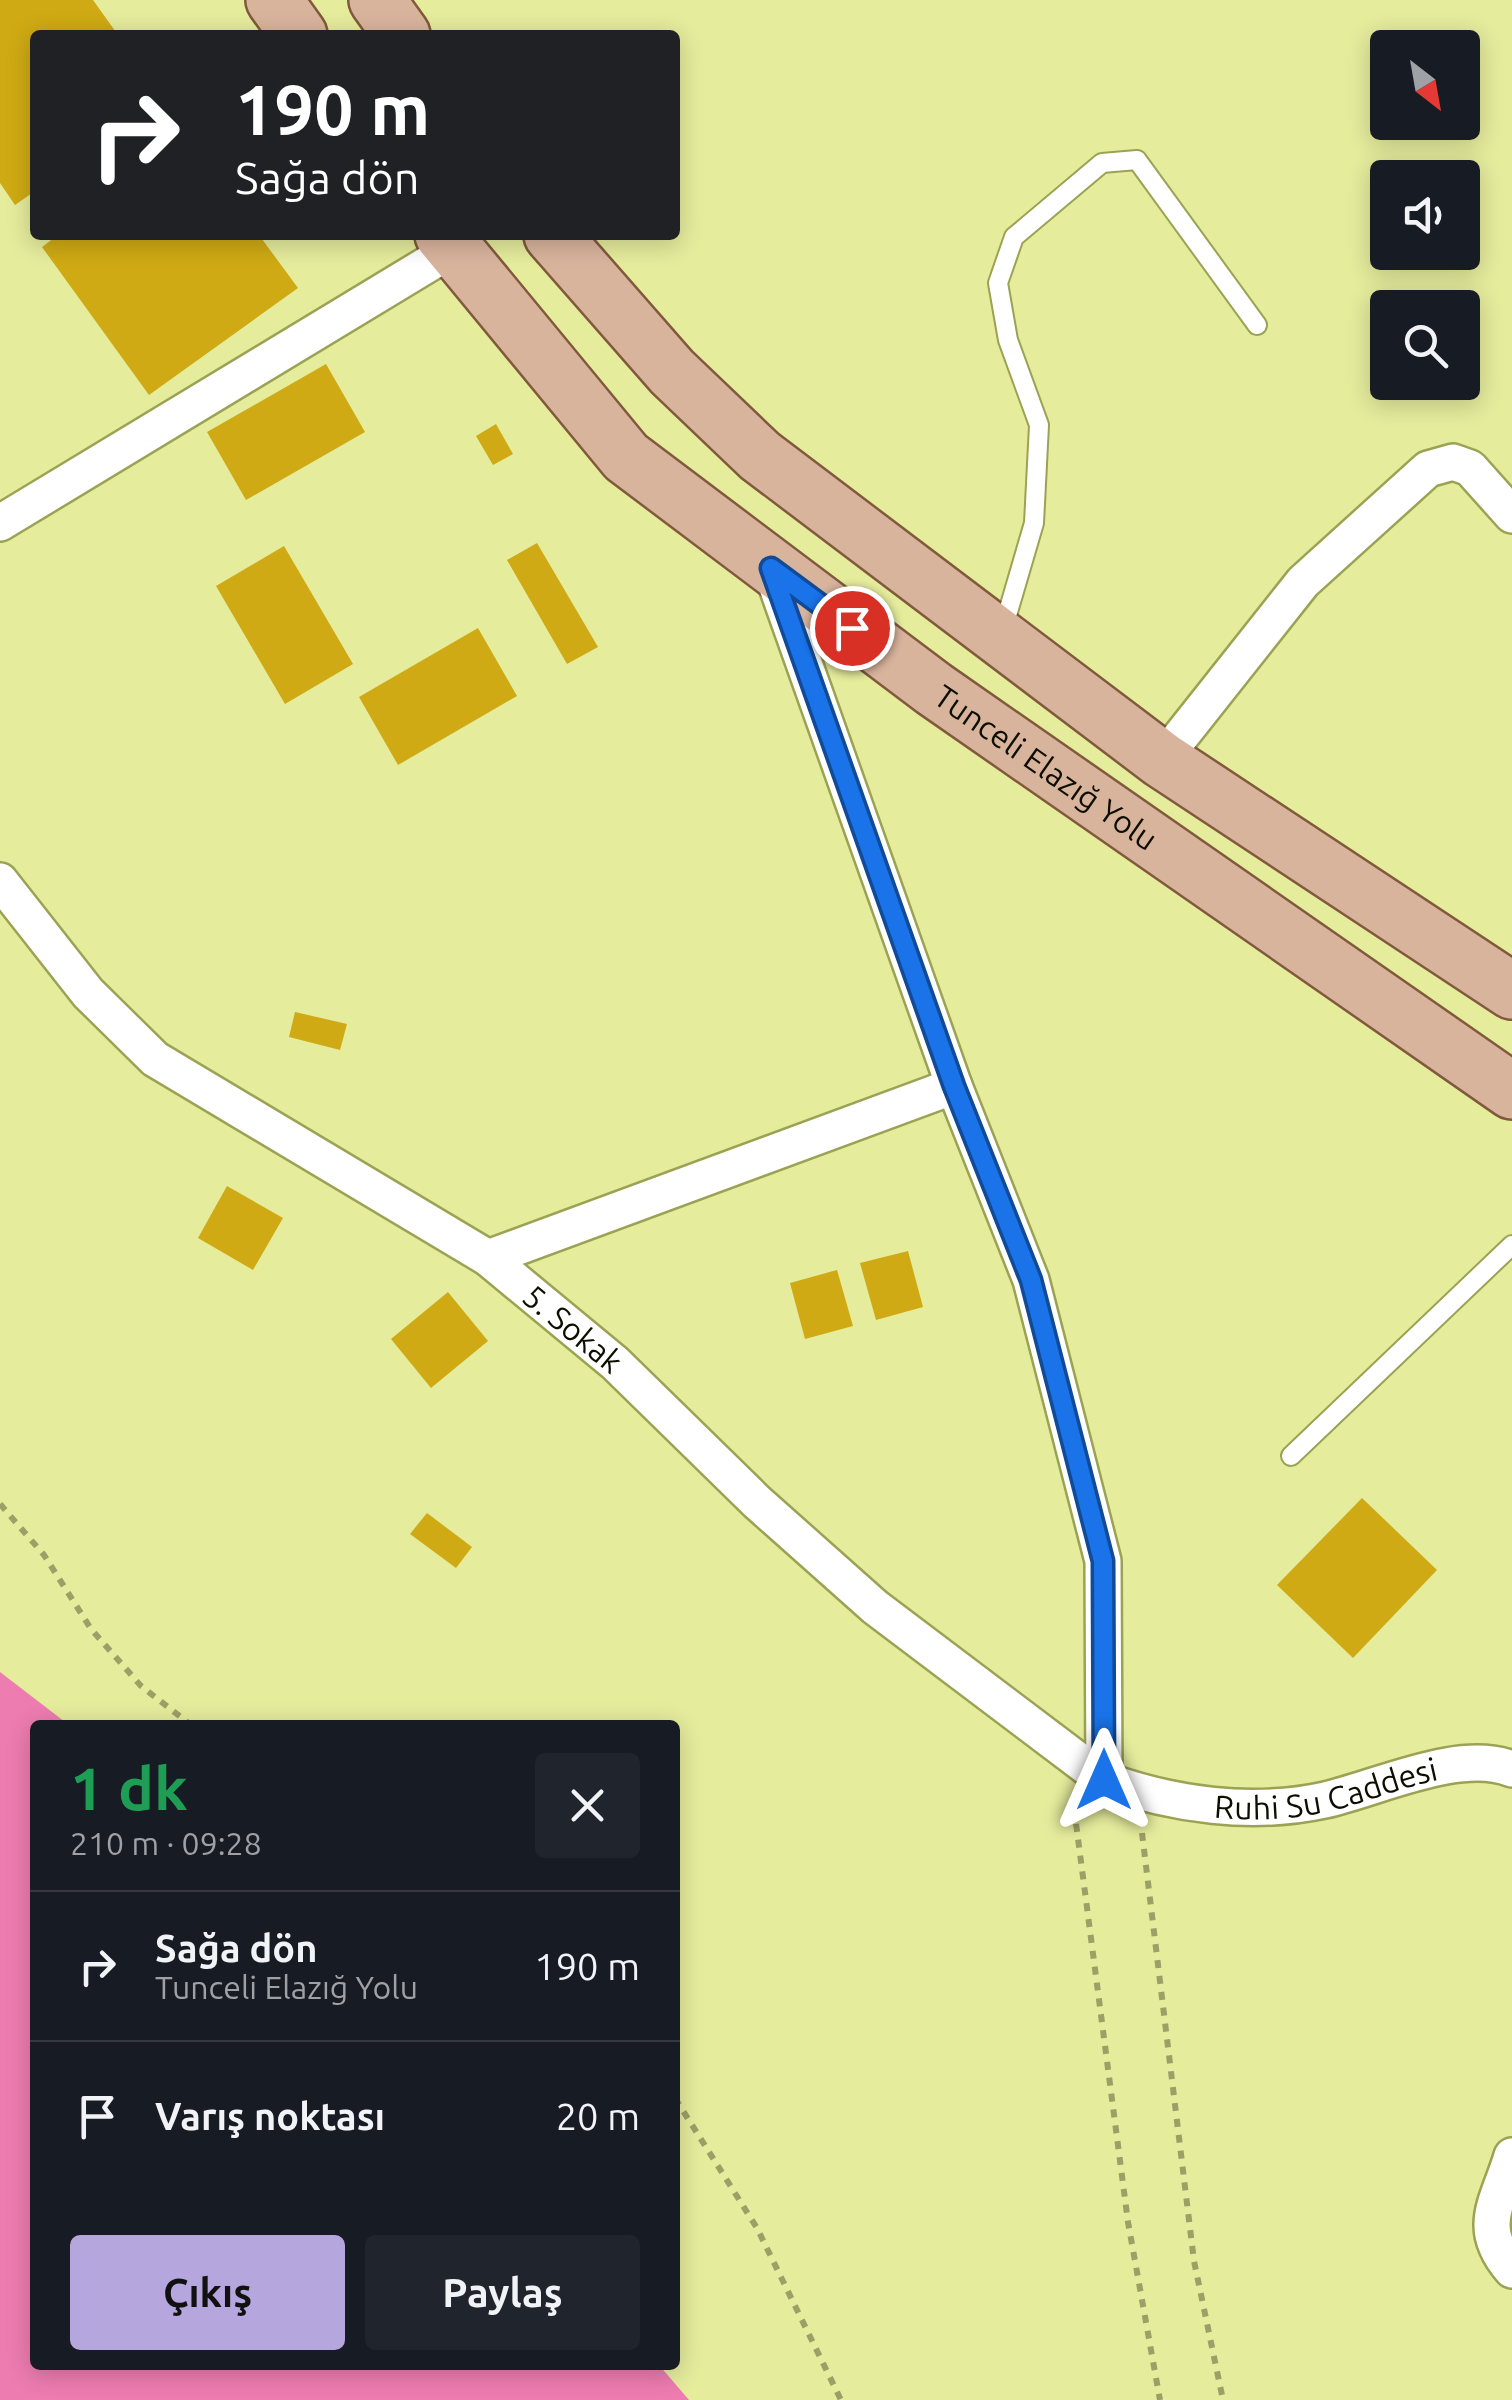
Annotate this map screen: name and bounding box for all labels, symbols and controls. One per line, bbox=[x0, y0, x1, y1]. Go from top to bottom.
north arrow bbox=[1370, 30, 1480, 140]
map controls bbox=[1370, 30, 1480, 400]
icon: right bbox=[70, 70, 200, 200]
text: 190 m bbox=[235, 70, 430, 148]
text: Sağa dön bbox=[235, 152, 419, 203]
button: sound bbox=[1370, 160, 1480, 270]
button: search bbox=[1370, 290, 1480, 400]
pin bbox=[810, 586, 895, 671]
icon: arrive bbox=[825, 601, 880, 656]
street label: Tunceli Elazığ Yolu bbox=[928, 677, 1164, 857]
street label: 5. Sokak bbox=[516, 1277, 630, 1380]
position arrow bbox=[1052, 1728, 1156, 1832]
street label: Ruhi Su Caddesi bbox=[1213, 1750, 1440, 1826]
button: close bbox=[535, 1753, 640, 1858]
text: 1 dk bbox=[70, 1754, 188, 1821]
text: 210 m · 09:28 bbox=[70, 1825, 262, 1861]
text: Sağa dön bbox=[155, 1927, 317, 1969]
icon: right bbox=[70, 1939, 125, 1994]
text: 190 m bbox=[534, 1945, 640, 1987]
text: Tunceli Elazığ Yolu bbox=[155, 1969, 418, 2005]
icon: arrive bbox=[70, 2089, 125, 2144]
text: Varış noktası bbox=[155, 2095, 385, 2137]
text: 20 m bbox=[556, 2095, 640, 2137]
button: Çıkış bbox=[70, 2235, 345, 2350]
button: Paylaş bbox=[365, 2235, 640, 2350]

